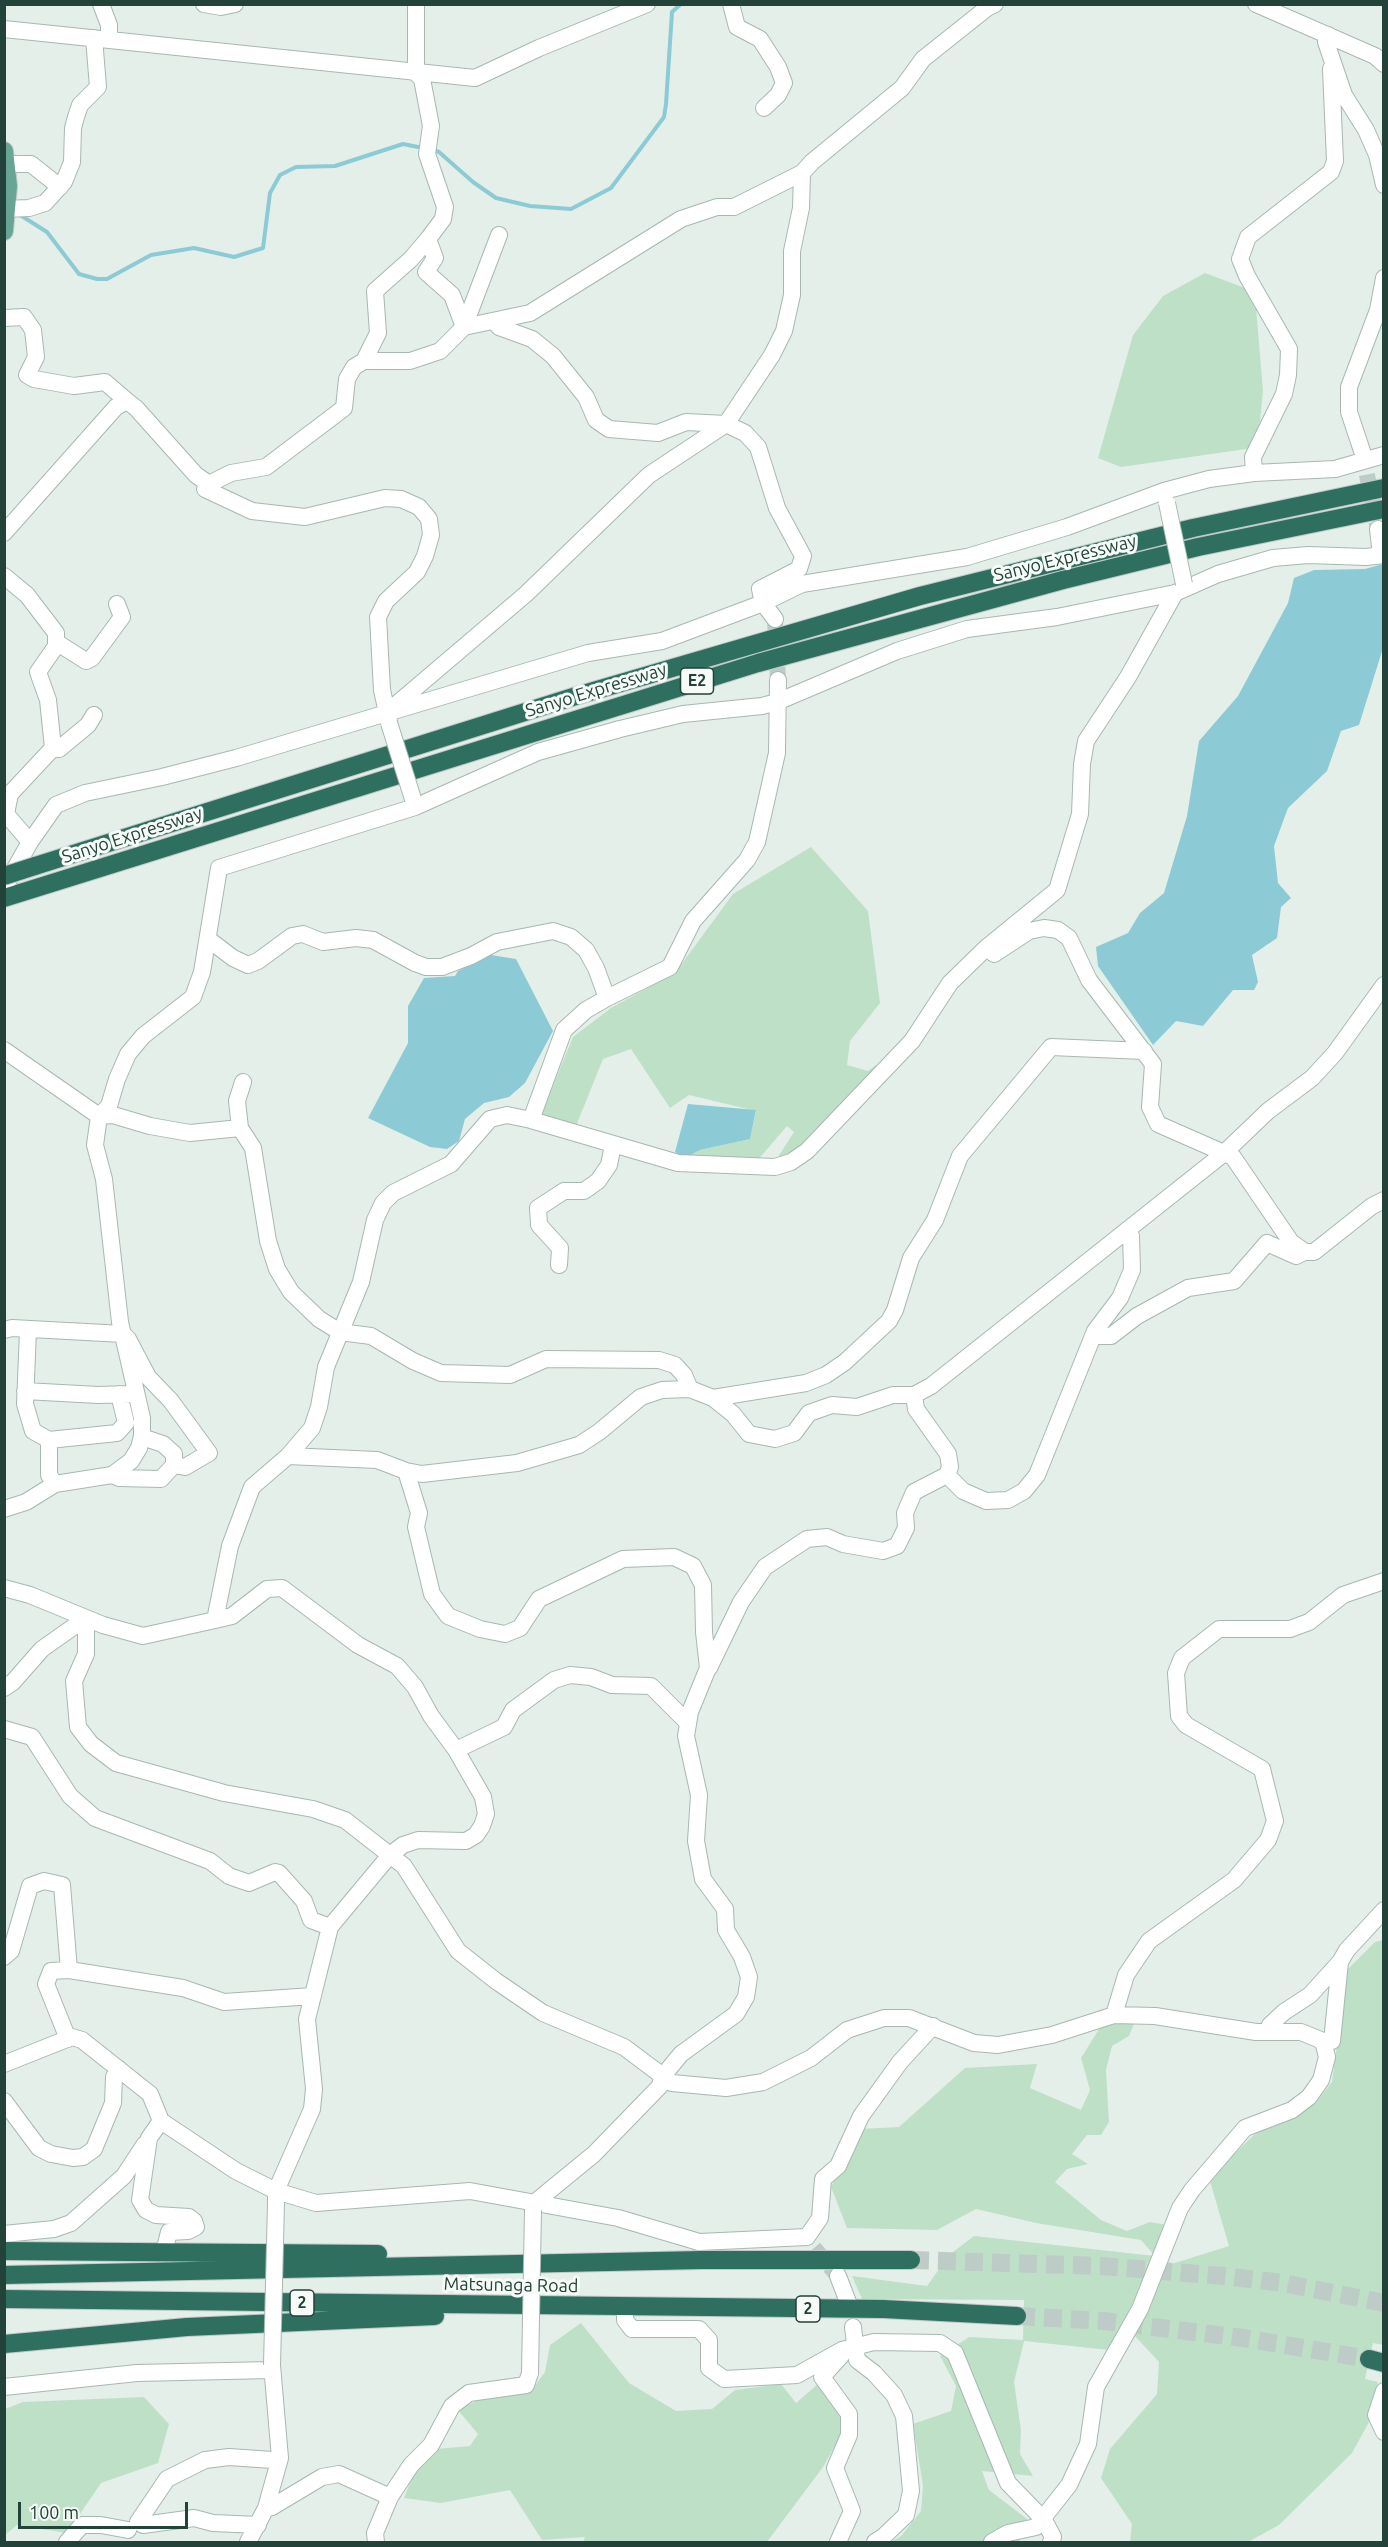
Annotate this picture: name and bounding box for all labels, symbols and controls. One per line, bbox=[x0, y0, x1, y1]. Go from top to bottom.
street label: Sanyo Expressway bbox=[991, 530, 1139, 586]
street label: Sanyo Expressway bbox=[523, 658, 669, 722]
road number: E2 bbox=[680, 668, 714, 694]
street label: Sanyo Expressway bbox=[59, 802, 205, 868]
street label: Matsunaga Road bbox=[443, 2273, 579, 2297]
road number: 2 bbox=[290, 2290, 314, 2316]
road number: 2 bbox=[796, 2296, 820, 2322]
scale bar bbox=[21, 2490, 190, 2528]
text: 100 m bbox=[29, 2502, 79, 2522]

